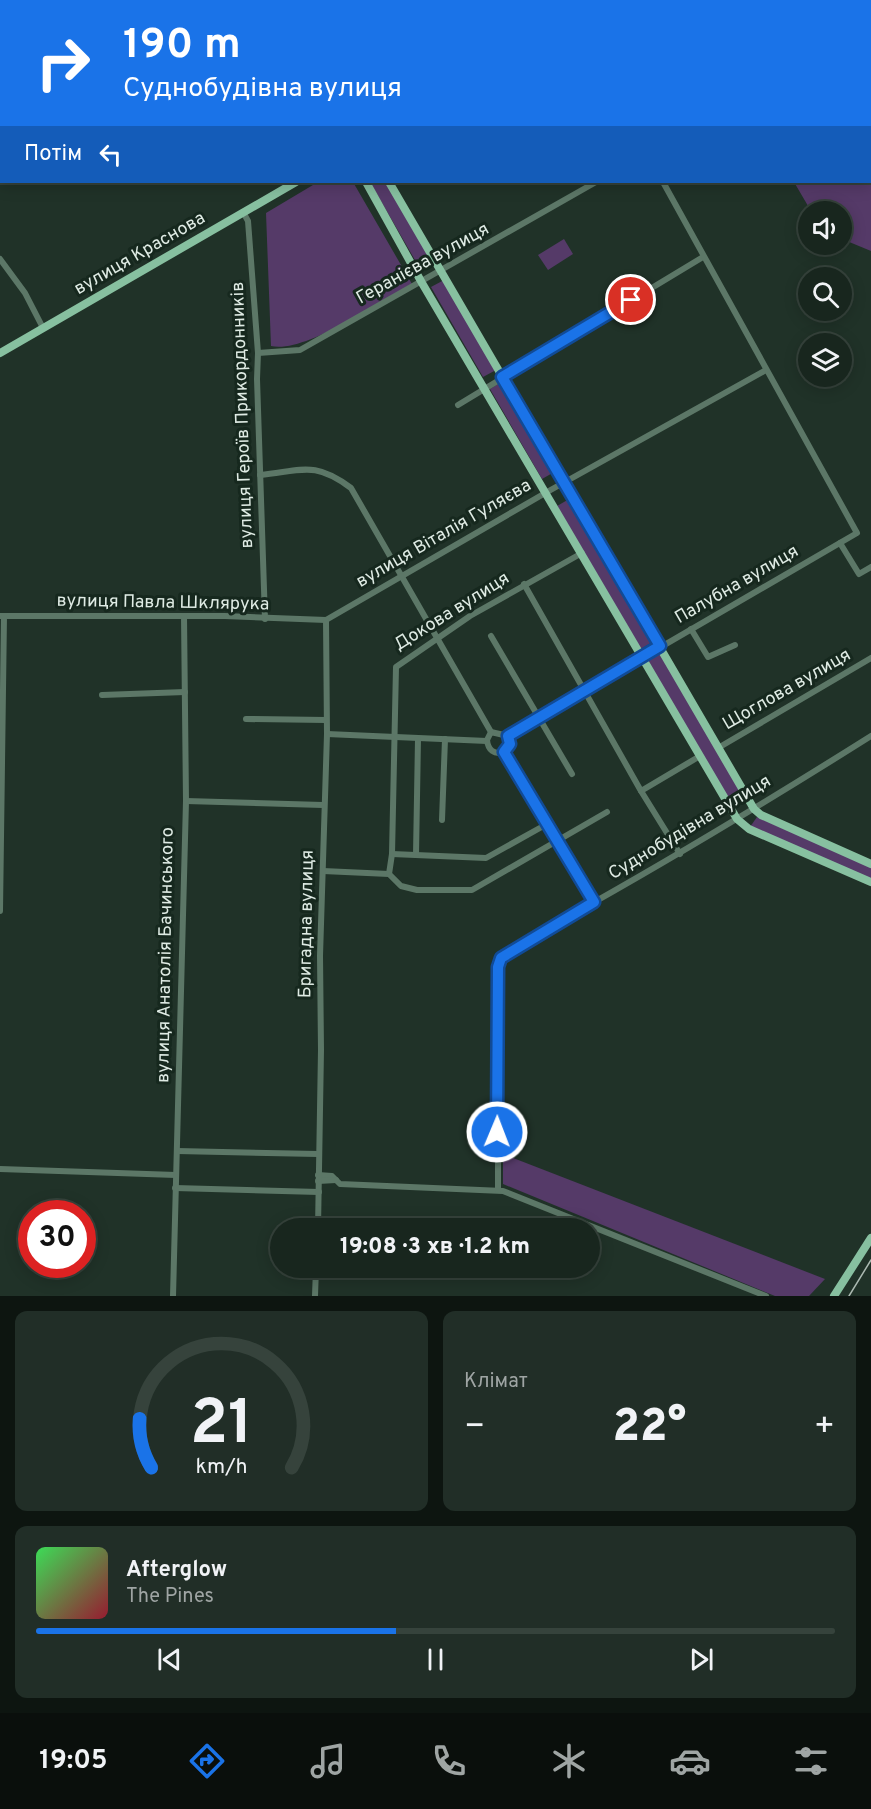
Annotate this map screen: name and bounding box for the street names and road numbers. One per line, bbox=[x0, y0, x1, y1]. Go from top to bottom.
street label: вулиця Краснова bbox=[70, 207, 210, 301]
street label: Геранієва вулиця bbox=[353, 218, 493, 310]
street label: вулиця Героїв Прикордонників bbox=[227, 281, 259, 549]
street label: вулиця Віталія Гуляєва bbox=[352, 474, 536, 594]
street label: Палубна вулиця bbox=[671, 540, 803, 630]
street label: Докова вулиця bbox=[390, 567, 514, 657]
street label: вулиця Павла Шклярука bbox=[56, 590, 270, 616]
street label: Щоглова вулиця bbox=[719, 644, 855, 736]
street label: Суднобудівна вулиця bbox=[604, 770, 776, 886]
street label: вулиця Анатолія Бачинського bbox=[152, 827, 180, 1083]
street label: Бригадна вулиця bbox=[294, 850, 320, 998]

